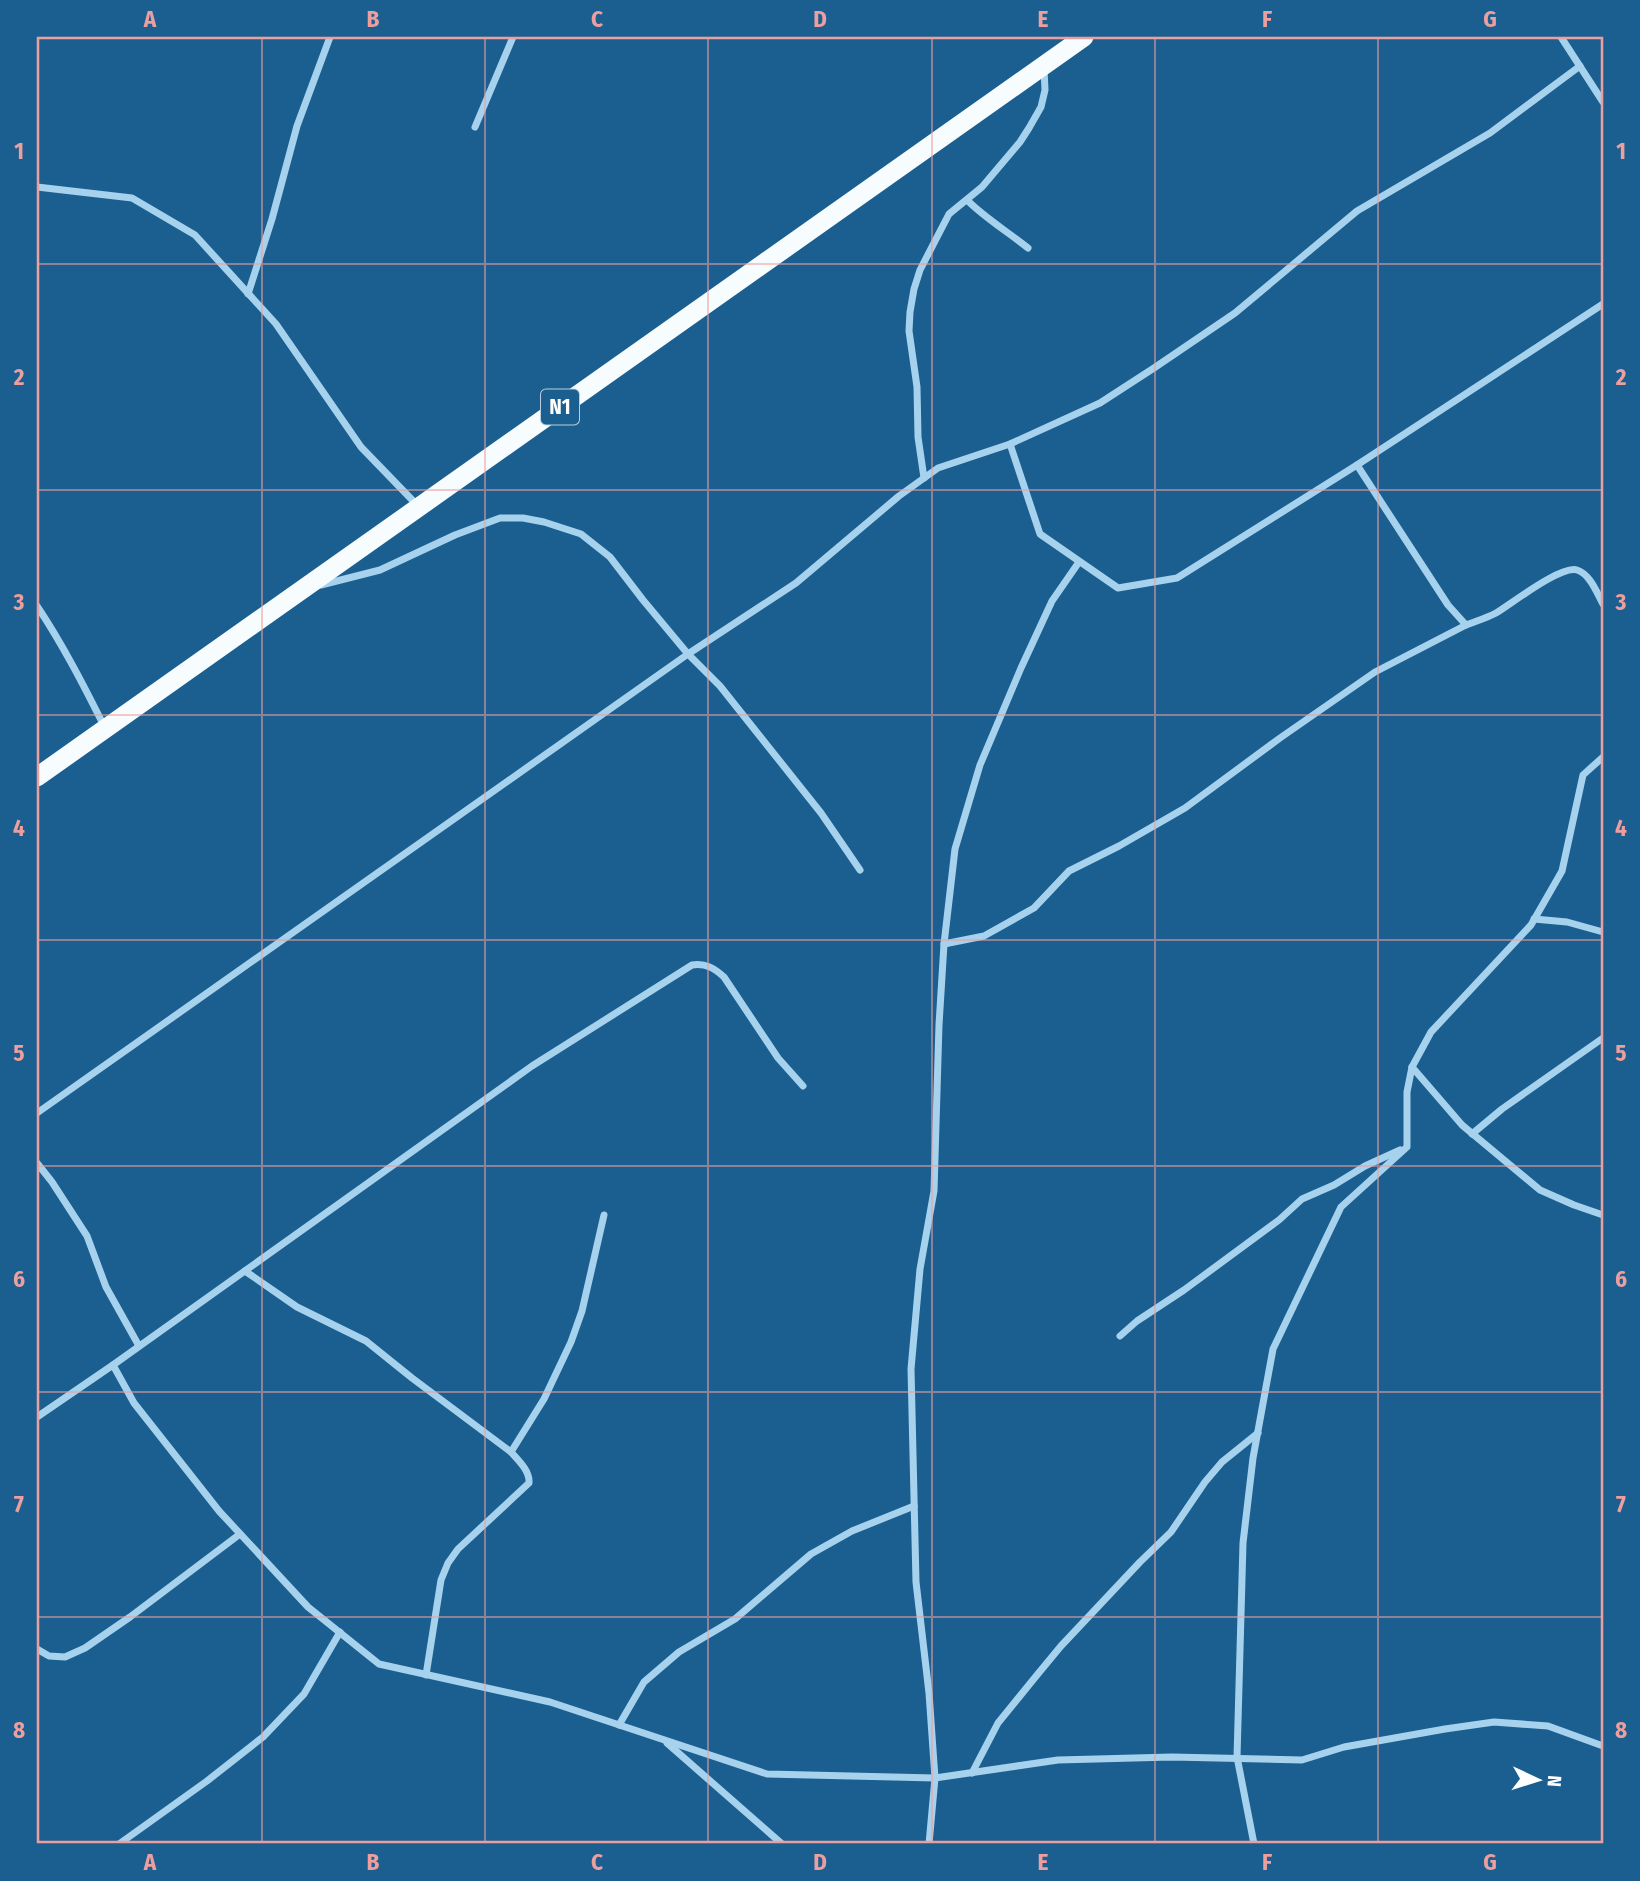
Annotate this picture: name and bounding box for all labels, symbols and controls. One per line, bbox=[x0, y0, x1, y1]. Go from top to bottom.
text: A bbox=[143, 5, 157, 33]
text: B bbox=[367, 5, 380, 33]
text: C bbox=[591, 5, 603, 33]
text: D bbox=[813, 5, 827, 33]
text: E bbox=[1038, 5, 1049, 33]
text: F bbox=[1262, 5, 1272, 33]
text: G bbox=[1483, 5, 1497, 33]
text: 1 bbox=[14, 137, 24, 165]
text: 1 bbox=[1616, 137, 1626, 165]
text: 2 bbox=[13, 363, 25, 391]
text: 2 bbox=[1615, 363, 1627, 391]
road number: N1 bbox=[541, 390, 579, 424]
text: 3 bbox=[13, 588, 25, 616]
text: 3 bbox=[1615, 588, 1627, 616]
text: 4 bbox=[13, 814, 25, 842]
text: 4 bbox=[1615, 814, 1627, 842]
text: 5 bbox=[13, 1039, 25, 1067]
text: 5 bbox=[1615, 1039, 1627, 1067]
text: 6 bbox=[13, 1265, 25, 1293]
text: 6 bbox=[1615, 1265, 1627, 1293]
text: 7 bbox=[14, 1490, 24, 1518]
text: 7 bbox=[1616, 1490, 1626, 1518]
text: 8 bbox=[13, 1716, 25, 1744]
text: 8 bbox=[1615, 1716, 1627, 1744]
north arrow bbox=[1504, 1744, 1574, 1814]
text: N bbox=[1543, 1775, 1566, 1788]
text: A bbox=[143, 1848, 157, 1876]
text: B bbox=[367, 1848, 380, 1876]
text: C bbox=[591, 1848, 603, 1876]
text: D bbox=[813, 1848, 827, 1876]
text: E bbox=[1038, 1848, 1049, 1876]
text: F bbox=[1262, 1848, 1272, 1876]
text: G bbox=[1483, 1848, 1497, 1876]

